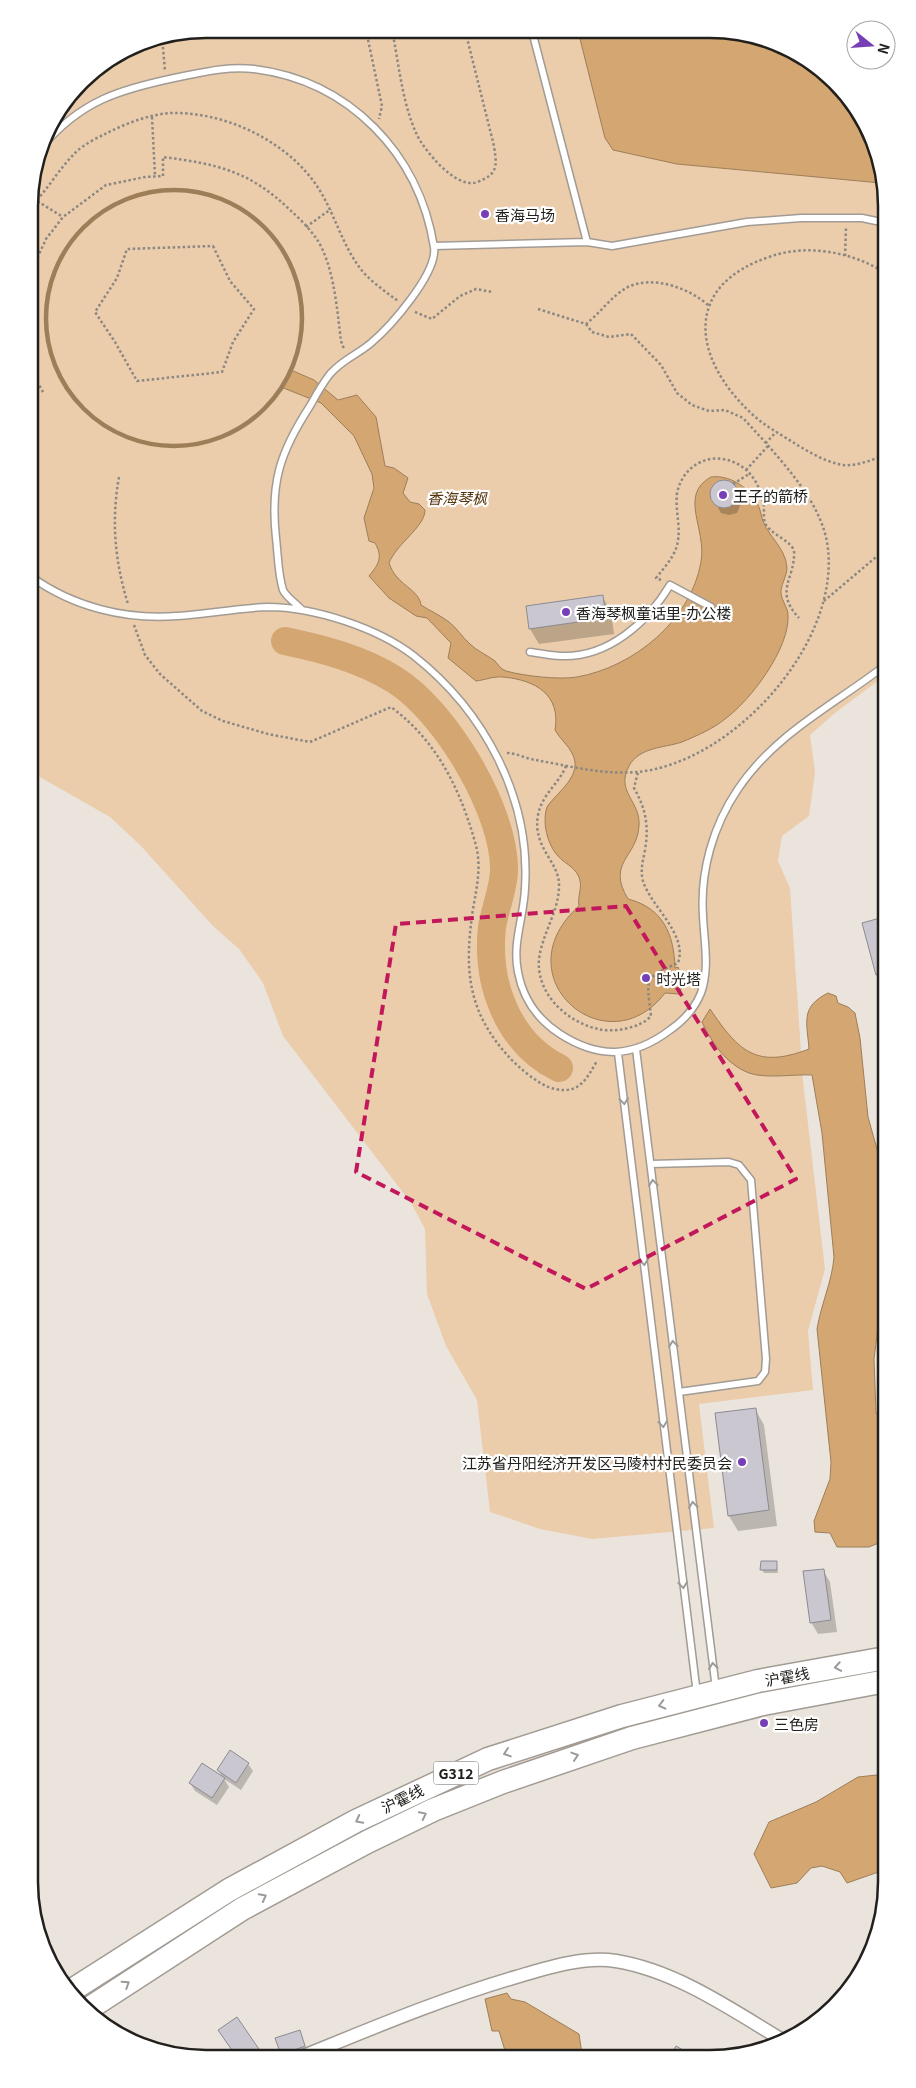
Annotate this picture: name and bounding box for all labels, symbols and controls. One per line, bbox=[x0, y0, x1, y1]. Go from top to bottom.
north arrow bbox=[846, 20, 896, 70]
text: N bbox=[873, 41, 895, 57]
place label: 香海马场 bbox=[495, 204, 555, 225]
marker: 香海马场 bbox=[479, 208, 491, 220]
place label: 王子的箭桥 bbox=[733, 485, 808, 506]
park label: 香海琴枫 bbox=[427, 487, 488, 508]
marker: 王子的箭桥 bbox=[717, 489, 729, 501]
place label: 香海琴枫童话里-办公楼 bbox=[576, 602, 731, 623]
marker: 香海琴枫童话里-办公楼 bbox=[560, 606, 572, 618]
place label: 时光塔 bbox=[656, 968, 701, 989]
marker: 时光塔 bbox=[640, 972, 652, 984]
one-way arrow bbox=[618, 1097, 629, 1105]
one-way arrow bbox=[648, 1178, 659, 1186]
one-way arrow bbox=[638, 1258, 648, 1267]
one-way arrow bbox=[668, 1340, 679, 1348]
one-way arrow bbox=[658, 1419, 668, 1428]
place label: 江苏省丹阳经济开发区马陵村村民委员会 bbox=[462, 1452, 732, 1473]
marker: 江苏省丹阳经济开发区马陵村村民委员会 bbox=[736, 1456, 748, 1468]
one-way arrow bbox=[688, 1501, 699, 1509]
one-way arrow bbox=[678, 1581, 688, 1589]
one-way arrow bbox=[834, 1661, 842, 1672]
one-way arrow bbox=[708, 1662, 719, 1670]
street label: 沪霍线 bbox=[763, 1662, 811, 1690]
one-way arrow bbox=[659, 1700, 667, 1710]
place label: 三色房 bbox=[774, 1713, 819, 1734]
marker: 三色房 bbox=[758, 1717, 770, 1729]
one-way arrow bbox=[503, 1747, 512, 1757]
one-way arrow bbox=[570, 1752, 578, 1762]
road number: G312 bbox=[434, 1762, 478, 1785]
street label: 沪霍线 bbox=[377, 1779, 427, 1817]
one-way arrow bbox=[418, 1811, 427, 1821]
one-way arrow bbox=[355, 1814, 364, 1824]
one-way arrow bbox=[258, 1893, 267, 1903]
one-way arrow bbox=[120, 1981, 129, 1990]

